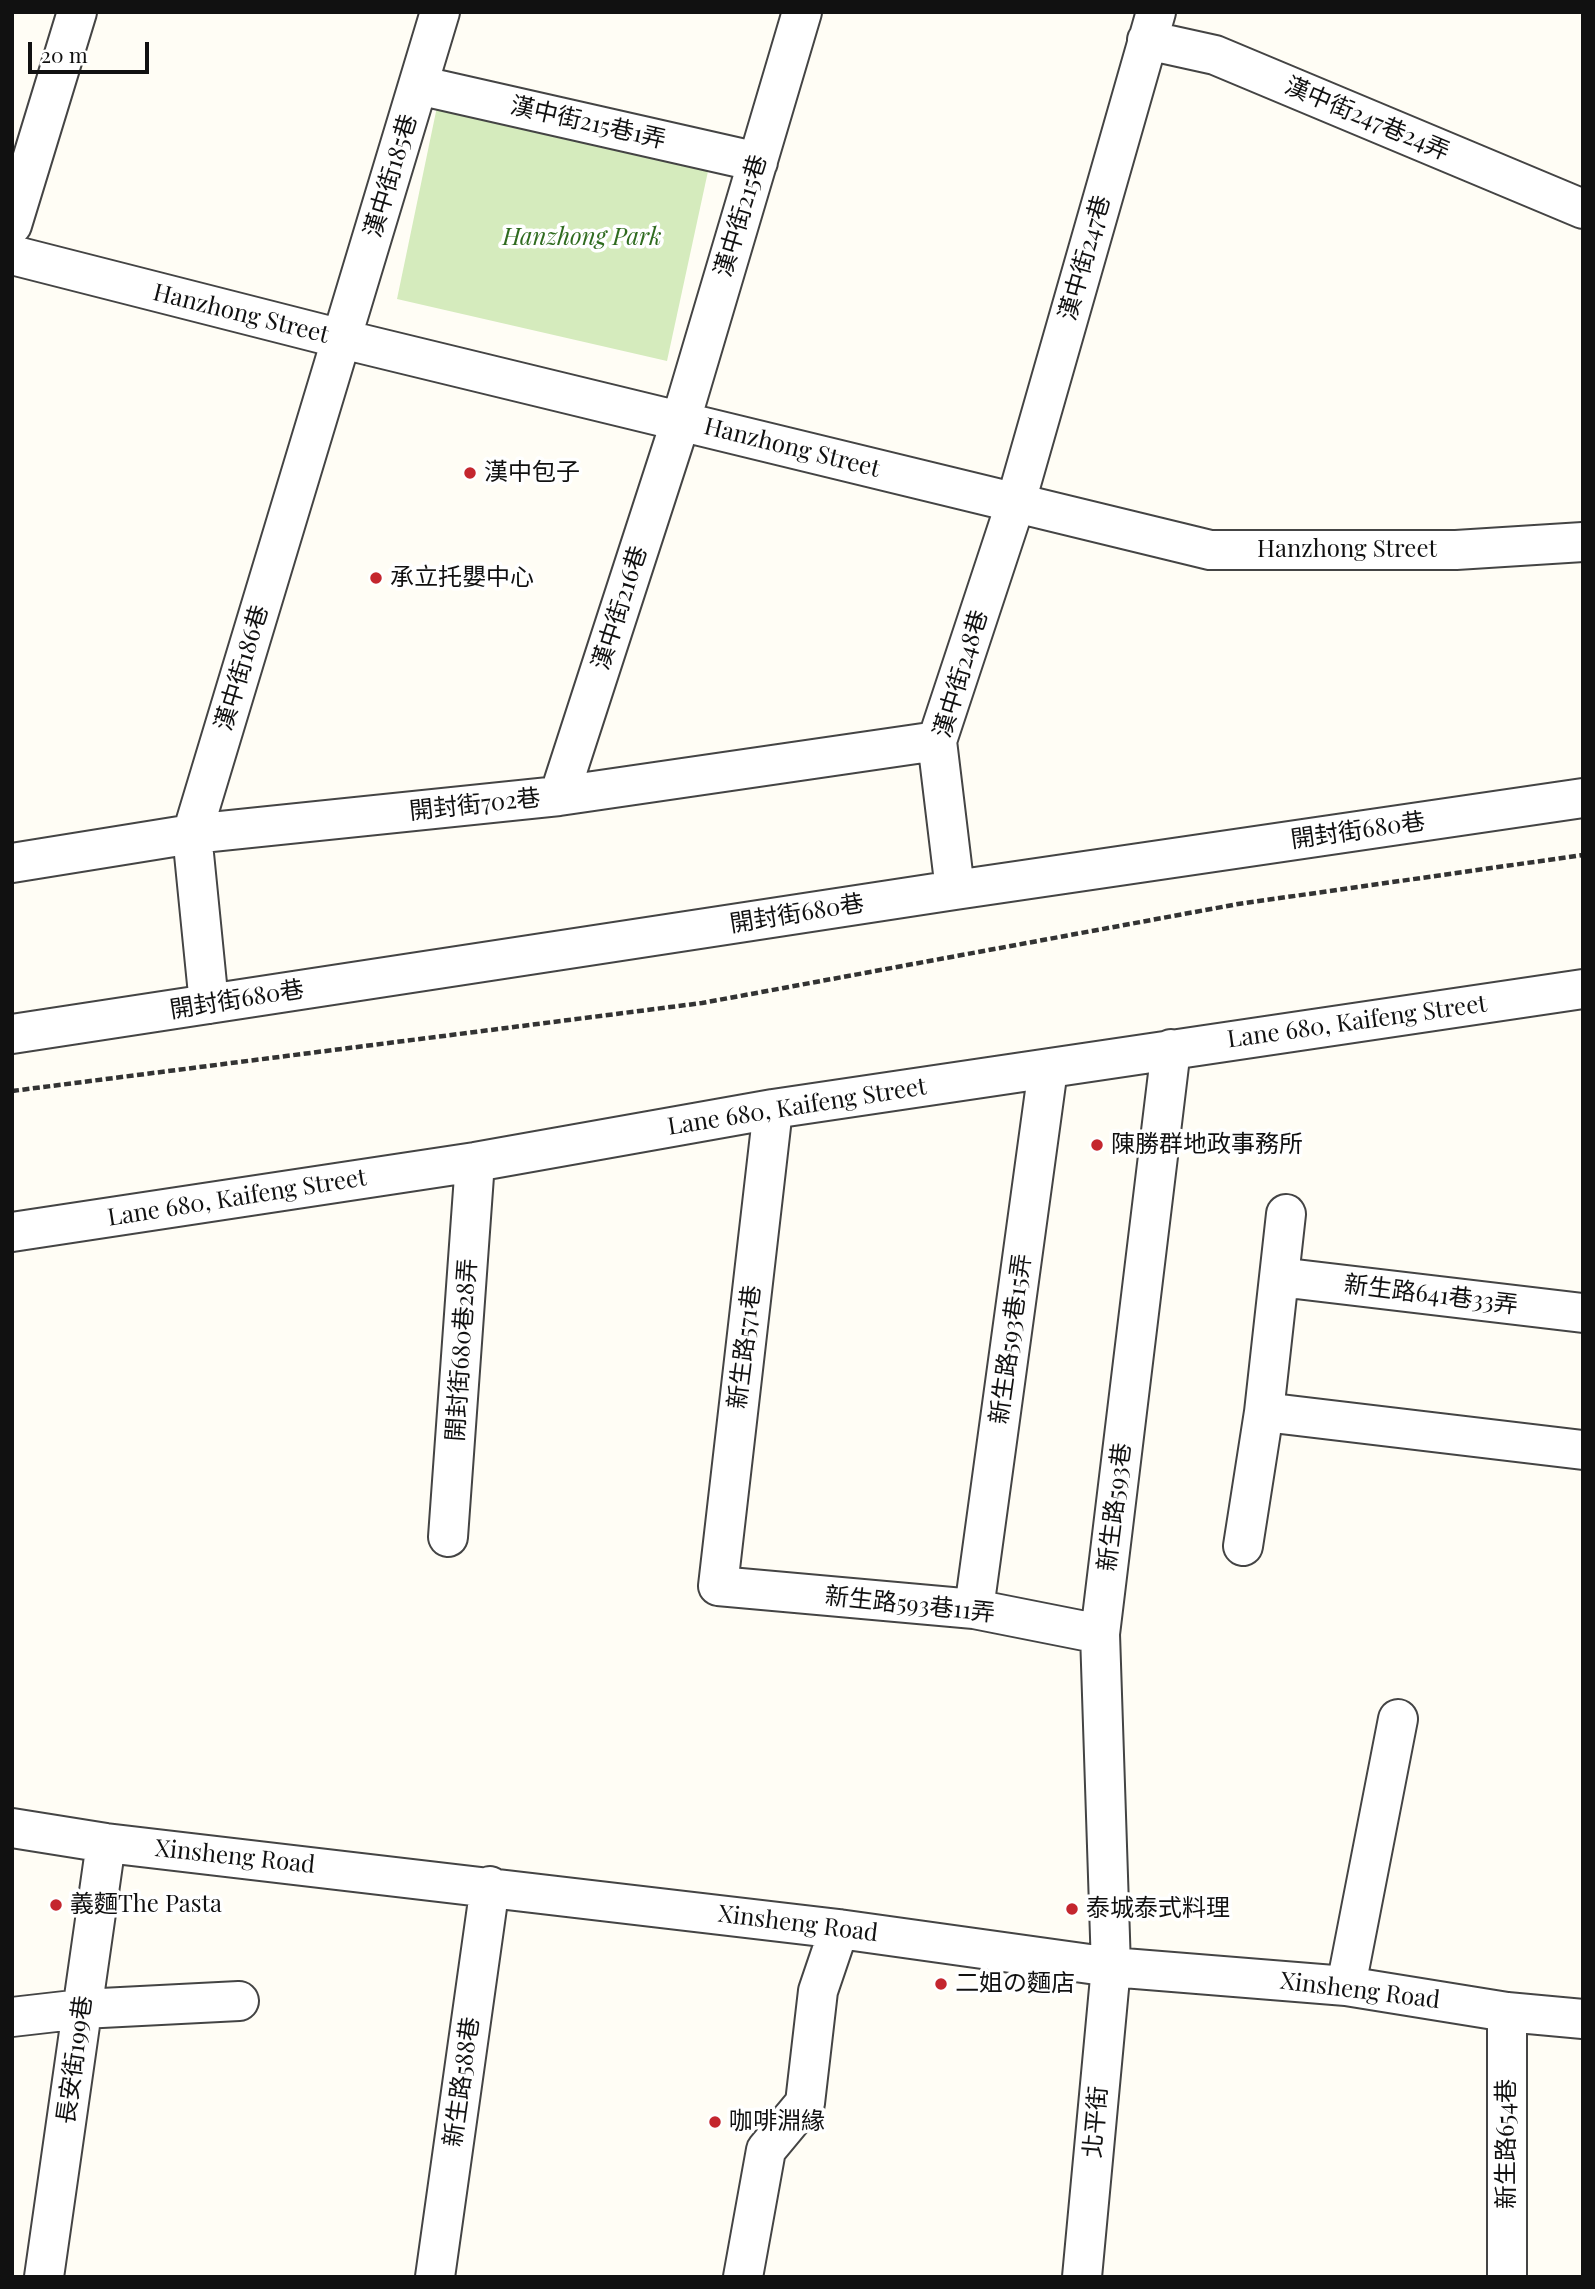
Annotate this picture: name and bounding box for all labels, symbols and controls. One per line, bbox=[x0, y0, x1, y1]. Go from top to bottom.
scale bar bbox=[32, 28, 152, 72]
text: 20 m bbox=[41, 40, 88, 68]
street label: 漢中街247巷24弄 bbox=[1280, 71, 1454, 167]
street label: 漢中街215巷1弄 bbox=[507, 91, 669, 155]
street label: 漢中街185巷 bbox=[359, 111, 423, 241]
street label: 漢中街215巷 bbox=[709, 152, 773, 280]
street label: 漢中街247巷 bbox=[1053, 192, 1117, 324]
park label: Hanzhong Park bbox=[502, 224, 662, 252]
street label: Hanzhong Street bbox=[150, 278, 332, 350]
street label: Hanzhong Street bbox=[701, 412, 883, 484]
place label: 漢中包子 bbox=[484, 459, 580, 487]
marker: 漢中包子 bbox=[462, 465, 478, 481]
street label: Hanzhong Street bbox=[1257, 536, 1437, 564]
street label: 漢中街216巷 bbox=[586, 542, 654, 674]
place label: 承立托嬰中心 bbox=[390, 564, 534, 592]
marker: 承立托嬰中心 bbox=[368, 570, 384, 586]
street label: 漢中街186巷 bbox=[209, 602, 275, 734]
street label: 漢中街248巷 bbox=[928, 607, 994, 741]
street label: 開封街702巷 bbox=[408, 784, 542, 826]
street label: 開封街680巷 bbox=[1289, 807, 1427, 855]
street label: 開封街680巷 bbox=[728, 889, 866, 939]
street label: 開封街680巷 bbox=[168, 975, 306, 1025]
street label: Lane 680, Kaifeng Street bbox=[1225, 990, 1489, 1054]
street label: Lane 680, Kaifeng Street bbox=[666, 1072, 928, 1142]
place label: 陳勝群地政事務所 bbox=[1111, 1131, 1303, 1159]
marker: 陳勝群地政事務所 bbox=[1089, 1137, 1105, 1153]
street label: Lane 680, Kaifeng Street bbox=[106, 1163, 368, 1233]
street label: 新生路593巷15弄 bbox=[985, 1252, 1037, 1426]
street label: 開封街680巷28弄 bbox=[441, 1258, 483, 1442]
street label: 新生路641巷33弄 bbox=[1343, 1270, 1519, 1320]
street label: 新生路571巷 bbox=[723, 1283, 767, 1411]
street label: 新生路593巷 bbox=[1093, 1441, 1137, 1573]
street label: 新生路593巷11弄 bbox=[824, 1582, 996, 1628]
street label: Xinsheng Road bbox=[153, 1834, 317, 1880]
place label: 義麵The Pasta bbox=[70, 1891, 222, 1919]
place label: 泰城泰式料理 bbox=[1086, 1895, 1230, 1923]
marker: 義麵The Pasta bbox=[48, 1897, 64, 1913]
street label: Xinsheng Road bbox=[716, 1900, 880, 1948]
marker: 泰城泰式料理 bbox=[1064, 1901, 1080, 1917]
street label: Xinsheng Road bbox=[1278, 1967, 1442, 2015]
place label: 二姐の麵店 bbox=[955, 1970, 1075, 1998]
marker: 二姐の麵店 bbox=[933, 1976, 949, 1992]
street label: 長安街199巷 bbox=[52, 1994, 98, 2126]
street label: 新生路588巷 bbox=[439, 2015, 485, 2149]
street label: 新生路654巷 bbox=[1493, 2079, 1521, 2209]
street label: 北平街 bbox=[1079, 2085, 1113, 2159]
place label: 咖啡淵緣 bbox=[729, 2108, 825, 2136]
marker: 咖啡淵緣 bbox=[707, 2114, 723, 2130]

